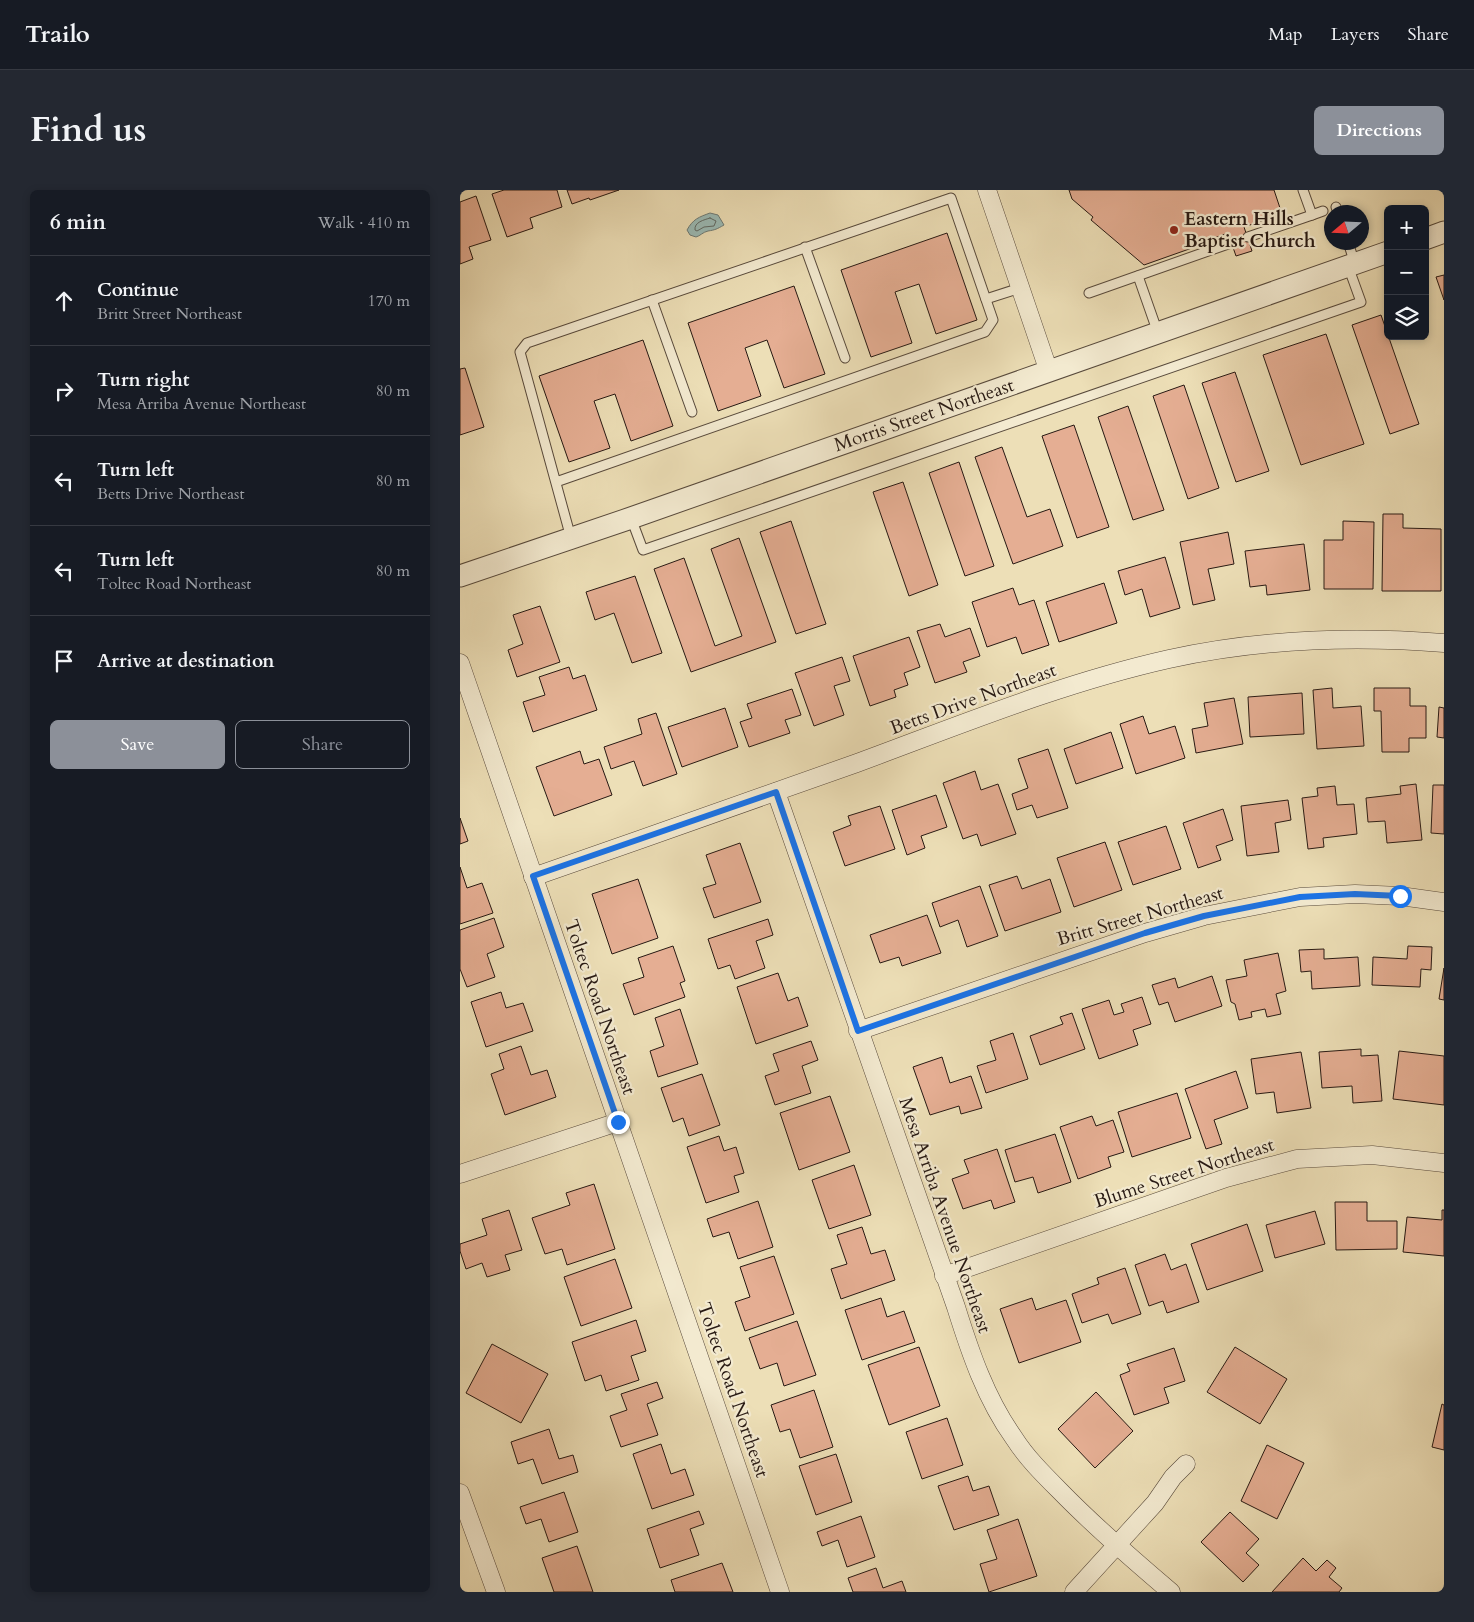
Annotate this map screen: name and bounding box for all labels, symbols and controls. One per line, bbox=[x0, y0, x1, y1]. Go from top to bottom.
text: Trailo bbox=[25, 18, 90, 51]
text: Map bbox=[1268, 22, 1303, 47]
text: Layers bbox=[1331, 22, 1380, 47]
text: Share bbox=[1408, 22, 1449, 47]
text: Find us bbox=[30, 106, 146, 154]
button: Directions bbox=[1314, 106, 1444, 155]
north arrow bbox=[1324, 205, 1369, 250]
map controls bbox=[1384, 205, 1429, 340]
button: + bbox=[1384, 205, 1429, 250]
place label: Eastern Hills Baptist Church bbox=[1184, 206, 1316, 254]
text: 6 min bbox=[50, 208, 106, 237]
text: Walk · 410 m bbox=[318, 212, 410, 234]
marker: Eastern Hills Baptist Church bbox=[1168, 224, 1180, 236]
button: − bbox=[1384, 250, 1429, 295]
text: Continue bbox=[97, 277, 179, 303]
icon: ahead bbox=[50, 287, 78, 315]
text: 170 m bbox=[368, 290, 410, 312]
button: layers bbox=[1384, 295, 1429, 340]
text: Britt Street Northeast bbox=[97, 303, 242, 325]
text: Turn right bbox=[97, 367, 189, 393]
street label: Morris Street Northeast bbox=[831, 372, 1017, 458]
icon: right bbox=[50, 377, 78, 405]
text: 80 m bbox=[376, 380, 410, 402]
text: Mesa Arriba Avenue Northeast bbox=[97, 393, 306, 415]
text: Turn left bbox=[97, 457, 174, 483]
icon: left bbox=[50, 467, 78, 495]
text: 80 m bbox=[376, 470, 410, 492]
text: Betts Drive Northeast bbox=[97, 483, 244, 505]
text: Turn left bbox=[97, 547, 174, 573]
icon: left bbox=[50, 557, 78, 585]
text: 80 m bbox=[376, 560, 410, 582]
text: Toltec Road Northeast bbox=[97, 573, 251, 595]
icon: arrive bbox=[50, 647, 78, 675]
text: Arrive at destination bbox=[97, 648, 274, 674]
street label: Betts Drive Northeast bbox=[886, 657, 1060, 741]
button: Save bbox=[50, 720, 225, 769]
button: Share bbox=[235, 720, 410, 769]
street label: Britt Street Northeast bbox=[1054, 880, 1226, 952]
route start bbox=[1389, 885, 1412, 908]
street label: Toltec Road Northeast bbox=[558, 916, 642, 1098]
street label: Mesa Arriba Avenue Northeast bbox=[892, 1093, 998, 1337]
route end bbox=[607, 1111, 630, 1134]
street label: Blume Street Northeast bbox=[1091, 1132, 1277, 1214]
street label: Toltec Road Northeast bbox=[691, 1299, 775, 1481]

